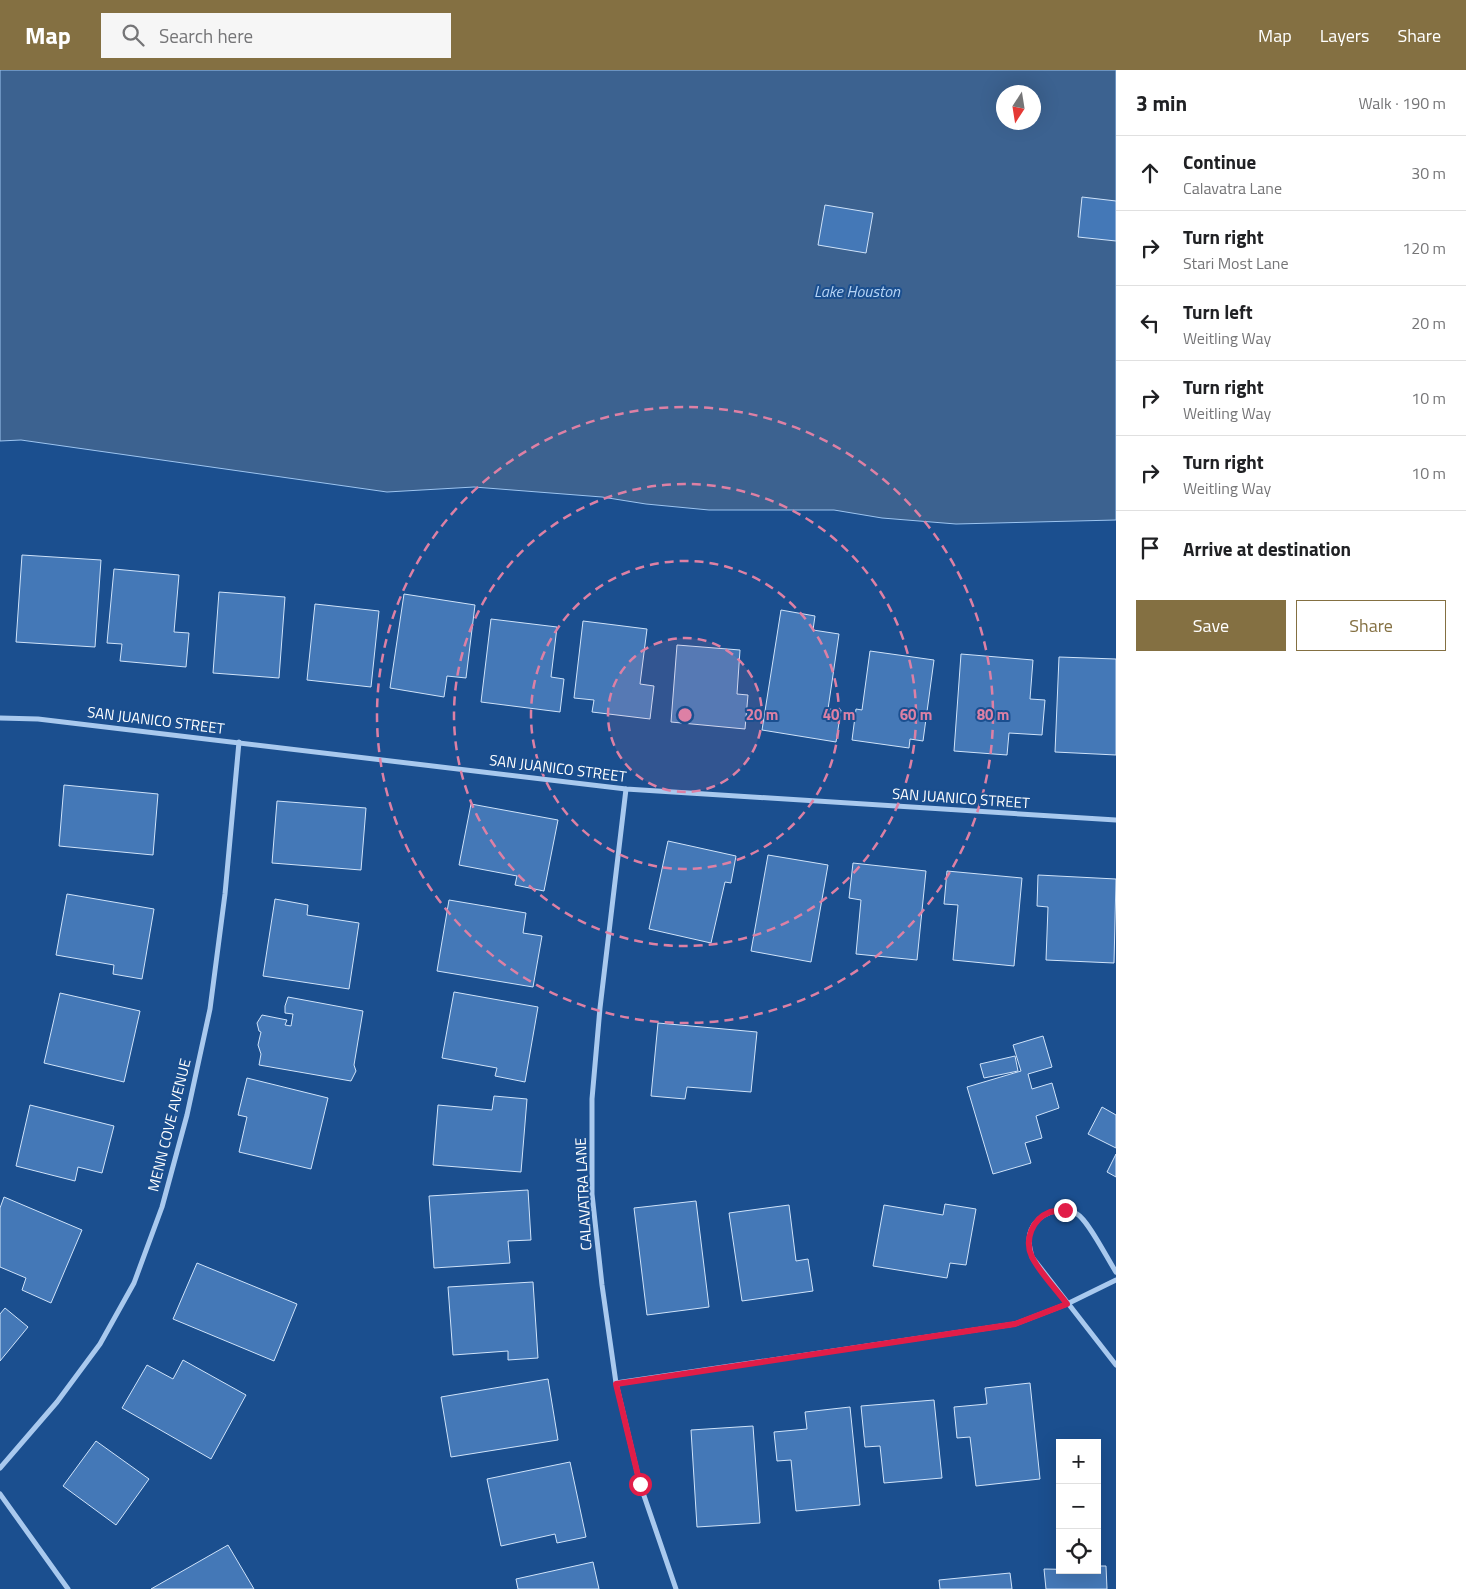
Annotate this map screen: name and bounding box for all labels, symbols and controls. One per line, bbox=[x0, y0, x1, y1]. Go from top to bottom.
search box bbox=[101, 13, 451, 58]
text: Map bbox=[25, 17, 71, 53]
icon: search bbox=[119, 21, 147, 49]
text: Search here bbox=[159, 21, 253, 50]
text: Map bbox=[1258, 22, 1292, 49]
text: Layers bbox=[1320, 22, 1369, 49]
text: Share bbox=[1397, 22, 1441, 49]
north arrow bbox=[996, 85, 1041, 130]
text: 3 min bbox=[1136, 87, 1187, 119]
text: Walk · 190 m bbox=[1358, 91, 1446, 115]
text: Continue bbox=[1183, 147, 1256, 176]
icon: ahead bbox=[1136, 159, 1164, 187]
text: 30 m bbox=[1411, 161, 1446, 185]
text: Calavatra Lane bbox=[1183, 176, 1282, 200]
text: Turn right bbox=[1183, 222, 1264, 251]
icon: right bbox=[1136, 234, 1164, 262]
text: 120 m bbox=[1402, 236, 1446, 260]
text: Stari Most Lane bbox=[1183, 251, 1288, 275]
water label: Lake Houston bbox=[814, 279, 901, 303]
text: Turn left bbox=[1183, 297, 1253, 326]
icon: left bbox=[1136, 309, 1164, 337]
text: 20 m bbox=[1411, 311, 1446, 335]
text: Weitling Way bbox=[1183, 326, 1271, 350]
text: Turn right bbox=[1183, 372, 1264, 401]
icon: right bbox=[1136, 384, 1164, 412]
text: 10 m bbox=[1411, 386, 1446, 410]
text: Weitling Way bbox=[1183, 401, 1271, 425]
text: Turn right bbox=[1183, 447, 1264, 476]
icon: right bbox=[1136, 459, 1164, 487]
text: 10 m bbox=[1411, 461, 1446, 485]
text: Weitling Way bbox=[1183, 476, 1271, 500]
icon: arrive bbox=[1136, 534, 1164, 562]
text: Arrive at destination bbox=[1183, 534, 1351, 563]
button: Save bbox=[1136, 600, 1286, 651]
button: Share bbox=[1296, 600, 1446, 651]
street label: SAN JUANICO STREET bbox=[86, 700, 226, 740]
text: 20 m bbox=[746, 703, 778, 726]
text: 40 m bbox=[823, 703, 855, 726]
text: 60 m bbox=[900, 703, 932, 726]
text: 80 m bbox=[977, 703, 1009, 726]
centre of rings bbox=[676, 706, 694, 724]
street label: SAN JUANICO STREET bbox=[488, 748, 628, 788]
street label: SAN JUANICO STREET bbox=[891, 782, 1031, 814]
street label: MENN COVE AVENUE bbox=[141, 1056, 197, 1194]
street label: CALAVATRA LANE bbox=[569, 1137, 597, 1251]
route end bbox=[1054, 1199, 1077, 1222]
map controls bbox=[1056, 1439, 1101, 1574]
button: + bbox=[1056, 1439, 1101, 1484]
route start bbox=[629, 1473, 652, 1496]
button: − bbox=[1056, 1484, 1101, 1529]
button: locate bbox=[1056, 1529, 1101, 1574]

